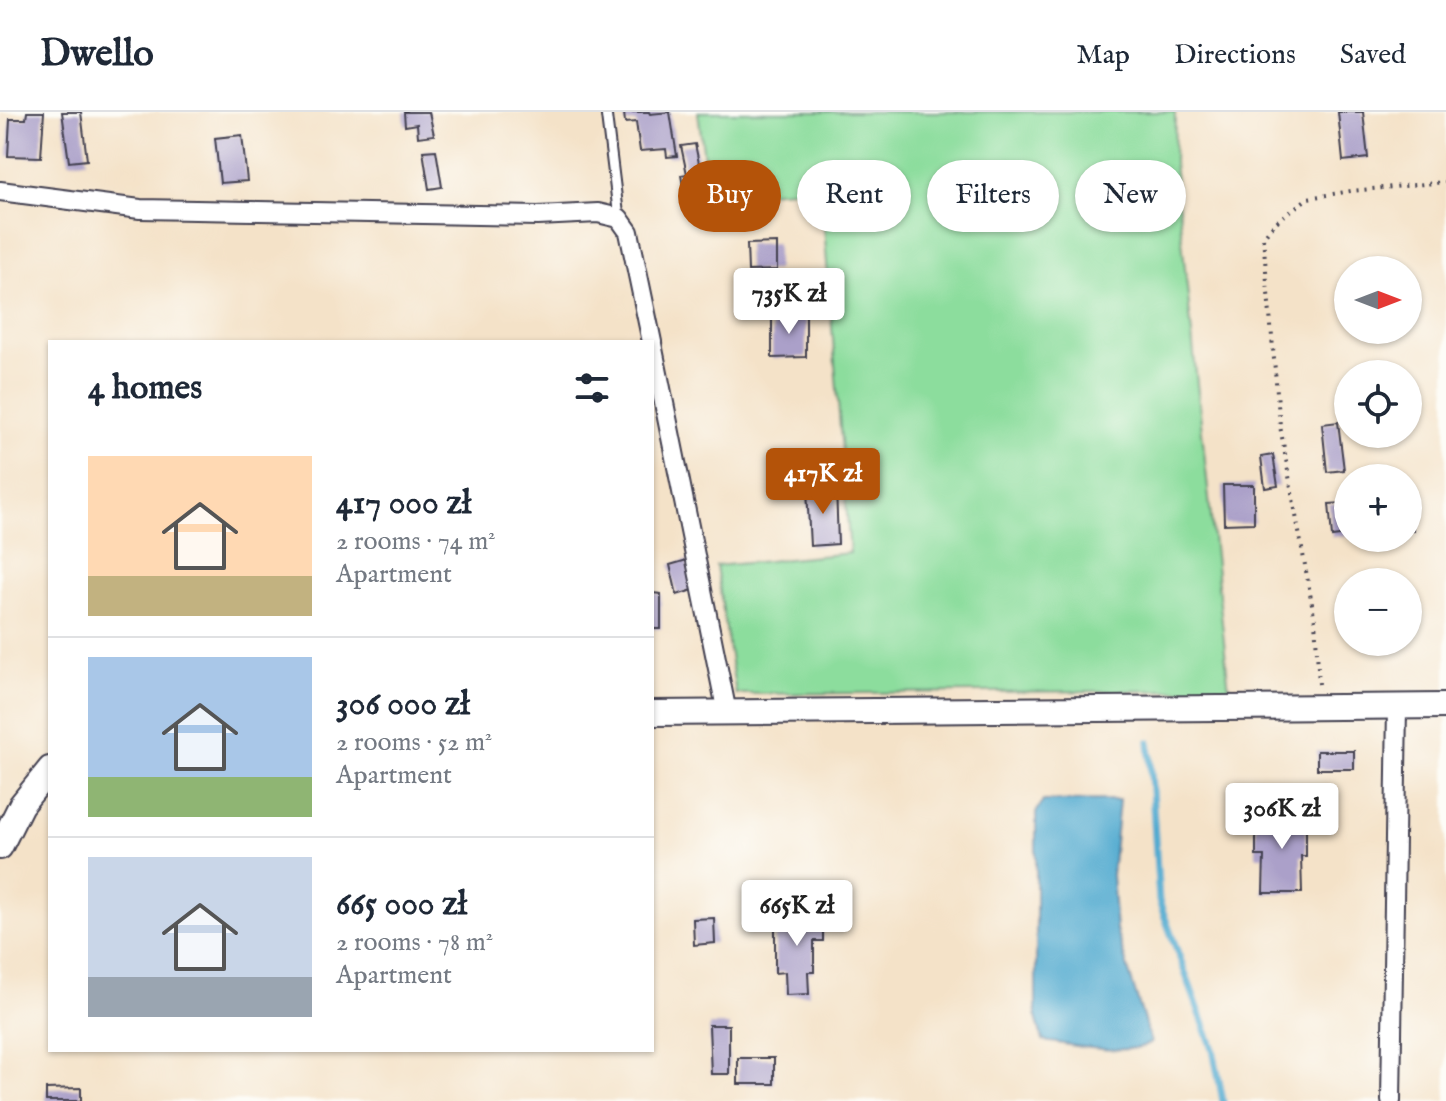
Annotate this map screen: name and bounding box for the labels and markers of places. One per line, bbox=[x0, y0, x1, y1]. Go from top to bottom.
pin: 735K zł bbox=[715, 268, 863, 336]
pin: 417K zł bbox=[749, 448, 897, 516]
pin: 306K zł bbox=[1208, 783, 1356, 851]
pin: 665K zł bbox=[723, 880, 871, 948]

